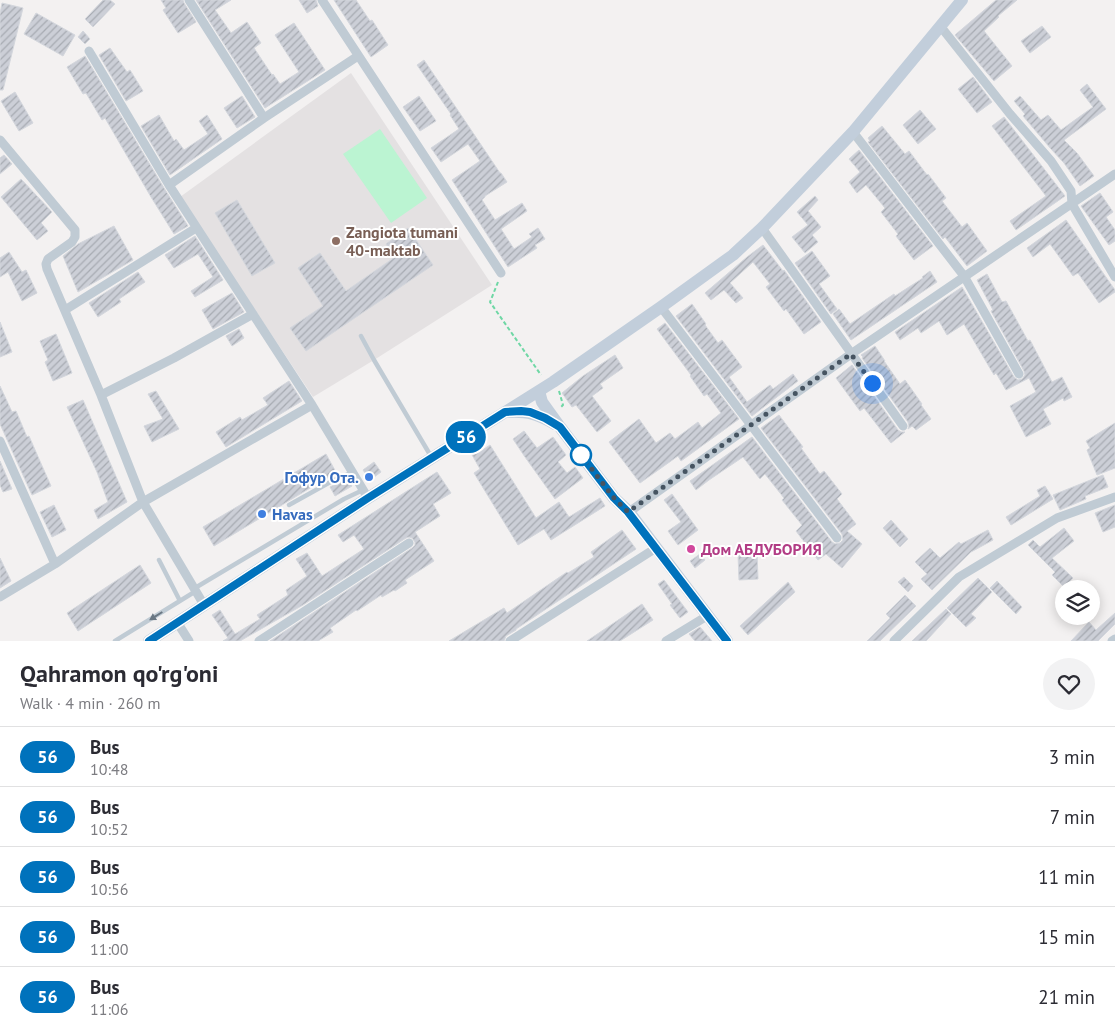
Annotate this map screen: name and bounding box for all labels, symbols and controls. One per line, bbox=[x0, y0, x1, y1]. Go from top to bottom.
place label: Zangiota tumani 40-maktab bbox=[346, 222, 458, 260]
marker: Zangiota tumani 40-maktab bbox=[330, 235, 342, 247]
your location bbox=[860, 371, 885, 396]
line badge: 56 bbox=[444, 421, 488, 453]
text: 56 bbox=[456, 425, 476, 448]
unlabelled marker bbox=[570, 444, 592, 466]
place label: Гофур Ота. bbox=[284, 467, 359, 487]
marker: Гофур Ота. bbox=[363, 471, 375, 483]
place label: Havas bbox=[272, 504, 313, 524]
marker: Havas bbox=[256, 508, 268, 520]
place label: Дом АБДУБОРИЯ bbox=[701, 539, 822, 559]
marker: Дом АБДУБОРИЯ bbox=[685, 543, 697, 555]
map controls bbox=[1055, 580, 1100, 625]
button: layers bbox=[1055, 580, 1100, 625]
one-way arrow bbox=[149, 611, 162, 621]
text: Qahramon qo'rg'oni bbox=[20, 658, 218, 689]
button: heart bbox=[1043, 658, 1095, 710]
text: Walk · 4 min · 260 m bbox=[20, 693, 160, 713]
text: Bus bbox=[90, 735, 119, 759]
text: 56 bbox=[37, 745, 58, 768]
text: 3 min bbox=[1049, 745, 1095, 769]
text: 10:48 bbox=[90, 759, 128, 779]
text: Bus bbox=[90, 795, 119, 819]
text: 56 bbox=[37, 805, 58, 828]
text: 7 min bbox=[1050, 805, 1095, 829]
text: 10:52 bbox=[90, 819, 128, 839]
text: Bus bbox=[90, 855, 119, 879]
text: 56 bbox=[37, 865, 58, 888]
text: 11 min bbox=[1038, 865, 1095, 889]
text: 10:56 bbox=[90, 879, 128, 899]
text: Bus bbox=[90, 915, 119, 939]
text: 56 bbox=[37, 925, 58, 948]
text: 15 min bbox=[1038, 925, 1095, 949]
text: 11:00 bbox=[90, 939, 128, 959]
text: Bus bbox=[90, 975, 119, 999]
text: 56 bbox=[37, 985, 58, 1008]
text: 21 min bbox=[1038, 985, 1095, 1009]
text: 11:06 bbox=[90, 999, 128, 1019]

